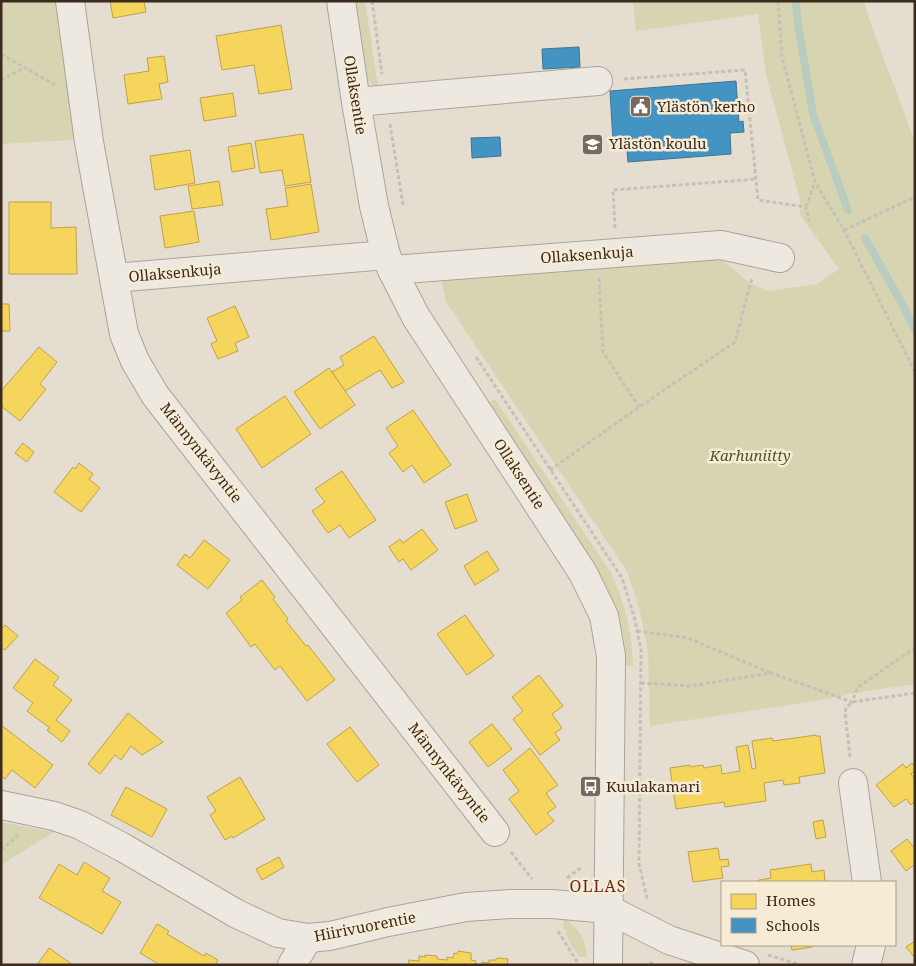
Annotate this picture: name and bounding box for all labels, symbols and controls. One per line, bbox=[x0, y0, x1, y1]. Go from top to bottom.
street label: Ollaksentie bbox=[340, 54, 372, 136]
public building icon: Ylästön kerho bbox=[629, 95, 653, 119]
place label: Ylästön kerho bbox=[656, 96, 756, 116]
school or university icon: Ylästön koulu bbox=[581, 132, 605, 156]
place label: Ylästön koulu bbox=[608, 133, 707, 153]
street label: Ollaksenkuja bbox=[540, 241, 634, 267]
street label: Ollaksenkuja bbox=[128, 258, 222, 286]
street label: Männynkävyntie bbox=[156, 398, 247, 507]
street label: Ollaksentie bbox=[490, 434, 550, 513]
park label: Karhuniitty bbox=[708, 445, 791, 465]
street label: Männynkävyntie bbox=[404, 718, 495, 827]
bus stop icon: Kuulakamari bbox=[578, 775, 602, 799]
place label: Kuulakamari bbox=[606, 776, 700, 796]
district label: OLLAS bbox=[570, 875, 626, 897]
legend bbox=[721, 881, 896, 946]
text: Homes bbox=[766, 890, 816, 910]
street label: Hiirivuorentie bbox=[312, 906, 417, 946]
text: Schools bbox=[766, 915, 820, 935]

